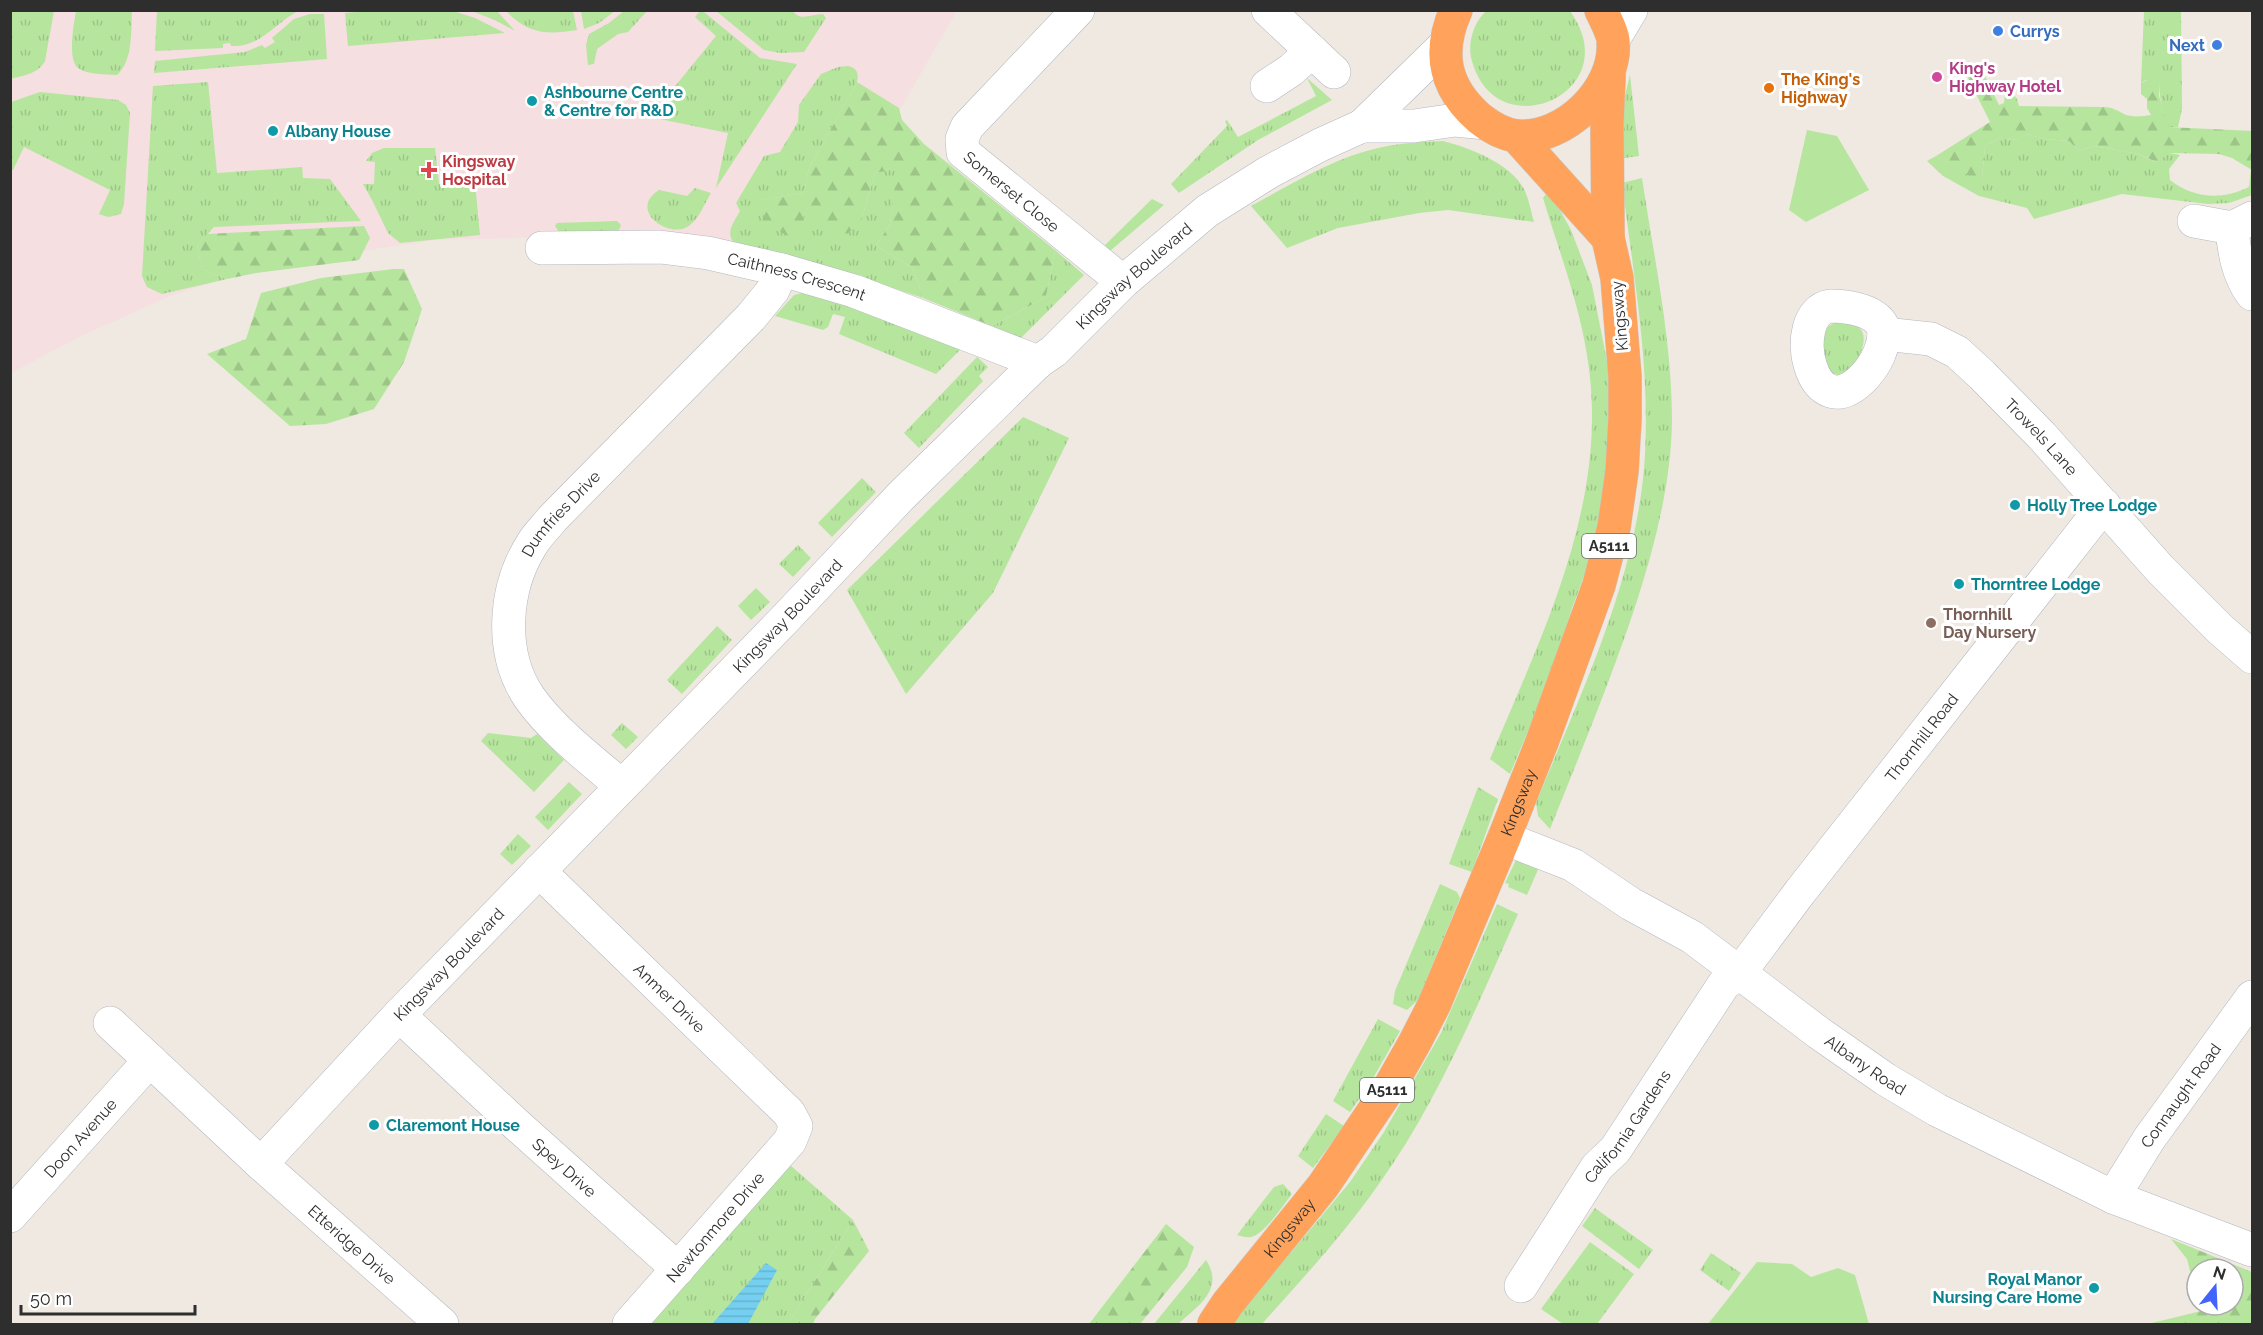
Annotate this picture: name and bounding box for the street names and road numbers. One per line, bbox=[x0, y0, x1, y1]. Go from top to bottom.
street label: Somerset Close bbox=[960, 147, 1063, 236]
street label: Kingsway Boulevard bbox=[1072, 219, 1196, 333]
street label: Caithness Crescent bbox=[726, 249, 869, 305]
street label: Kingsway bbox=[1607, 280, 1632, 352]
street label: Trowels Lane bbox=[2001, 395, 2081, 479]
street label: Dumfries Drive bbox=[518, 467, 604, 560]
road number: A5111 bbox=[1582, 534, 1636, 558]
street label: Kingsway Boulevard bbox=[729, 555, 846, 677]
street label: Thornhill Road bbox=[1881, 690, 1962, 786]
street label: Kingsway bbox=[1497, 766, 1541, 839]
street label: Kingsway Boulevard bbox=[390, 904, 508, 1025]
street label: Anmer Drive bbox=[630, 959, 709, 1037]
street label: Albany Road bbox=[1821, 1031, 1909, 1099]
street label: Connaught Road bbox=[2137, 1040, 2225, 1151]
street label: California Gardens bbox=[1580, 1066, 1675, 1187]
road number: A5111 bbox=[1360, 1078, 1414, 1102]
street label: Doon Avenue bbox=[40, 1095, 121, 1182]
street label: Spey Drive bbox=[528, 1134, 600, 1201]
street label: Newtonmore Drive bbox=[662, 1168, 768, 1286]
street label: Kingsway bbox=[1260, 1195, 1319, 1262]
street label: Etteridge Drive bbox=[304, 1201, 399, 1288]

